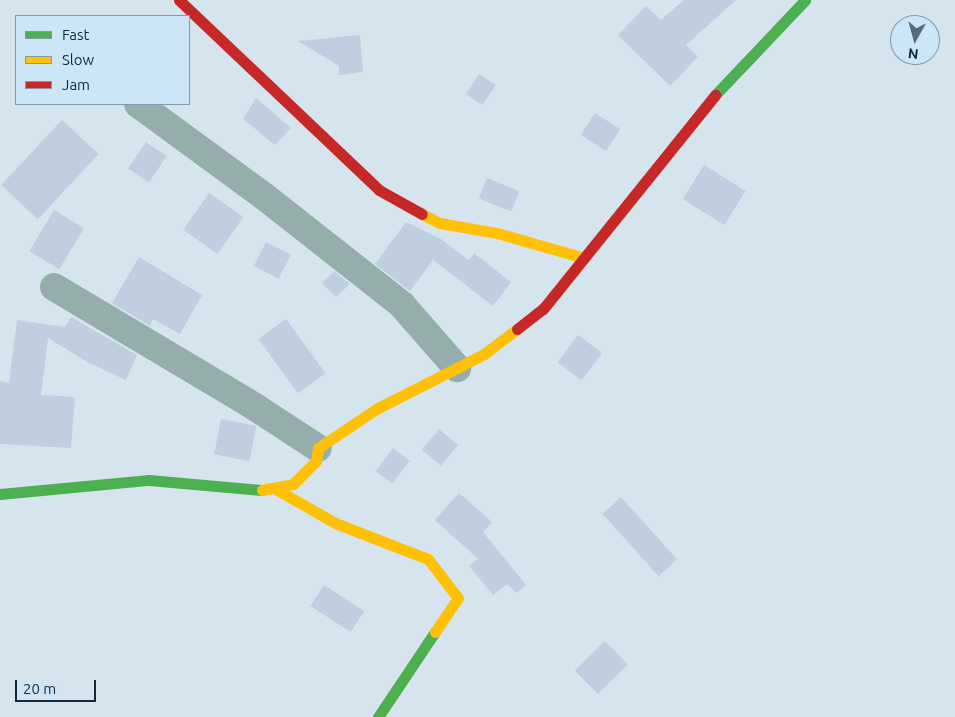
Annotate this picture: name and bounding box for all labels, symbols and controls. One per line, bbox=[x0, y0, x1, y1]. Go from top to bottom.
legend bbox=[15, 15, 190, 105]
north arrow bbox=[890, 15, 940, 65]
text: Fast bbox=[62, 26, 89, 43]
text: N bbox=[907, 45, 919, 62]
text: Slow bbox=[62, 51, 94, 68]
text: Jam bbox=[62, 76, 90, 93]
scale bar bbox=[18, 670, 99, 702]
text: 20 m bbox=[23, 680, 56, 697]

